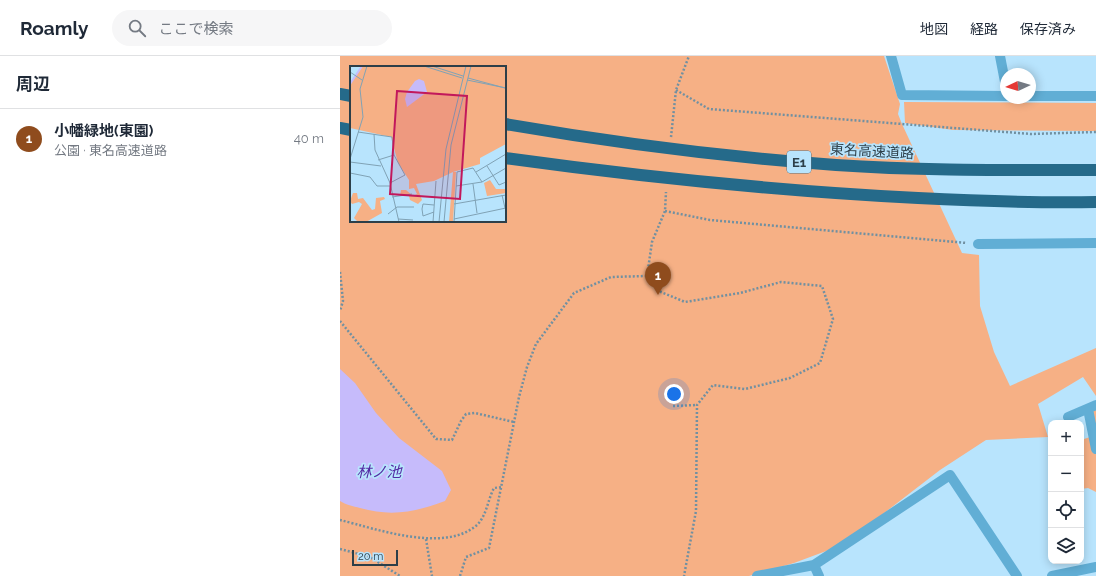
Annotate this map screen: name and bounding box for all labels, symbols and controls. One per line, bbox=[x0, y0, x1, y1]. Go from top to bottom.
search box bbox=[112, 10, 392, 46]
text: Roamly bbox=[20, 17, 88, 39]
icon: search bbox=[126, 17, 148, 39]
text: ここで検索 bbox=[158, 20, 233, 38]
text: 地図 bbox=[920, 21, 948, 37]
text: 経路 bbox=[970, 21, 998, 37]
text: 保存済み bbox=[1020, 21, 1076, 37]
inset map bbox=[350, 66, 506, 222]
north arrow bbox=[1000, 68, 1036, 104]
text: 周辺 bbox=[16, 74, 50, 94]
text: 小幡緑地(東園) bbox=[54, 122, 153, 140]
text: 1 bbox=[26, 131, 32, 146]
text: 40 m bbox=[294, 131, 324, 146]
street label: 東名高速道路 bbox=[830, 141, 914, 161]
text: 公園 · 東名高速道路 bbox=[54, 143, 167, 158]
road number: E1 bbox=[787, 151, 811, 173]
pin: 1 bbox=[645, 262, 671, 295]
your location bbox=[664, 384, 684, 404]
map controls bbox=[1048, 420, 1084, 564]
button: + bbox=[1048, 420, 1084, 456]
button: − bbox=[1048, 456, 1084, 492]
water label: 林ノ池 bbox=[356, 463, 403, 481]
button: locate bbox=[1048, 492, 1084, 528]
button: layers bbox=[1048, 528, 1084, 564]
scale bar bbox=[352, 548, 398, 567]
text: 20 m bbox=[358, 550, 383, 563]

